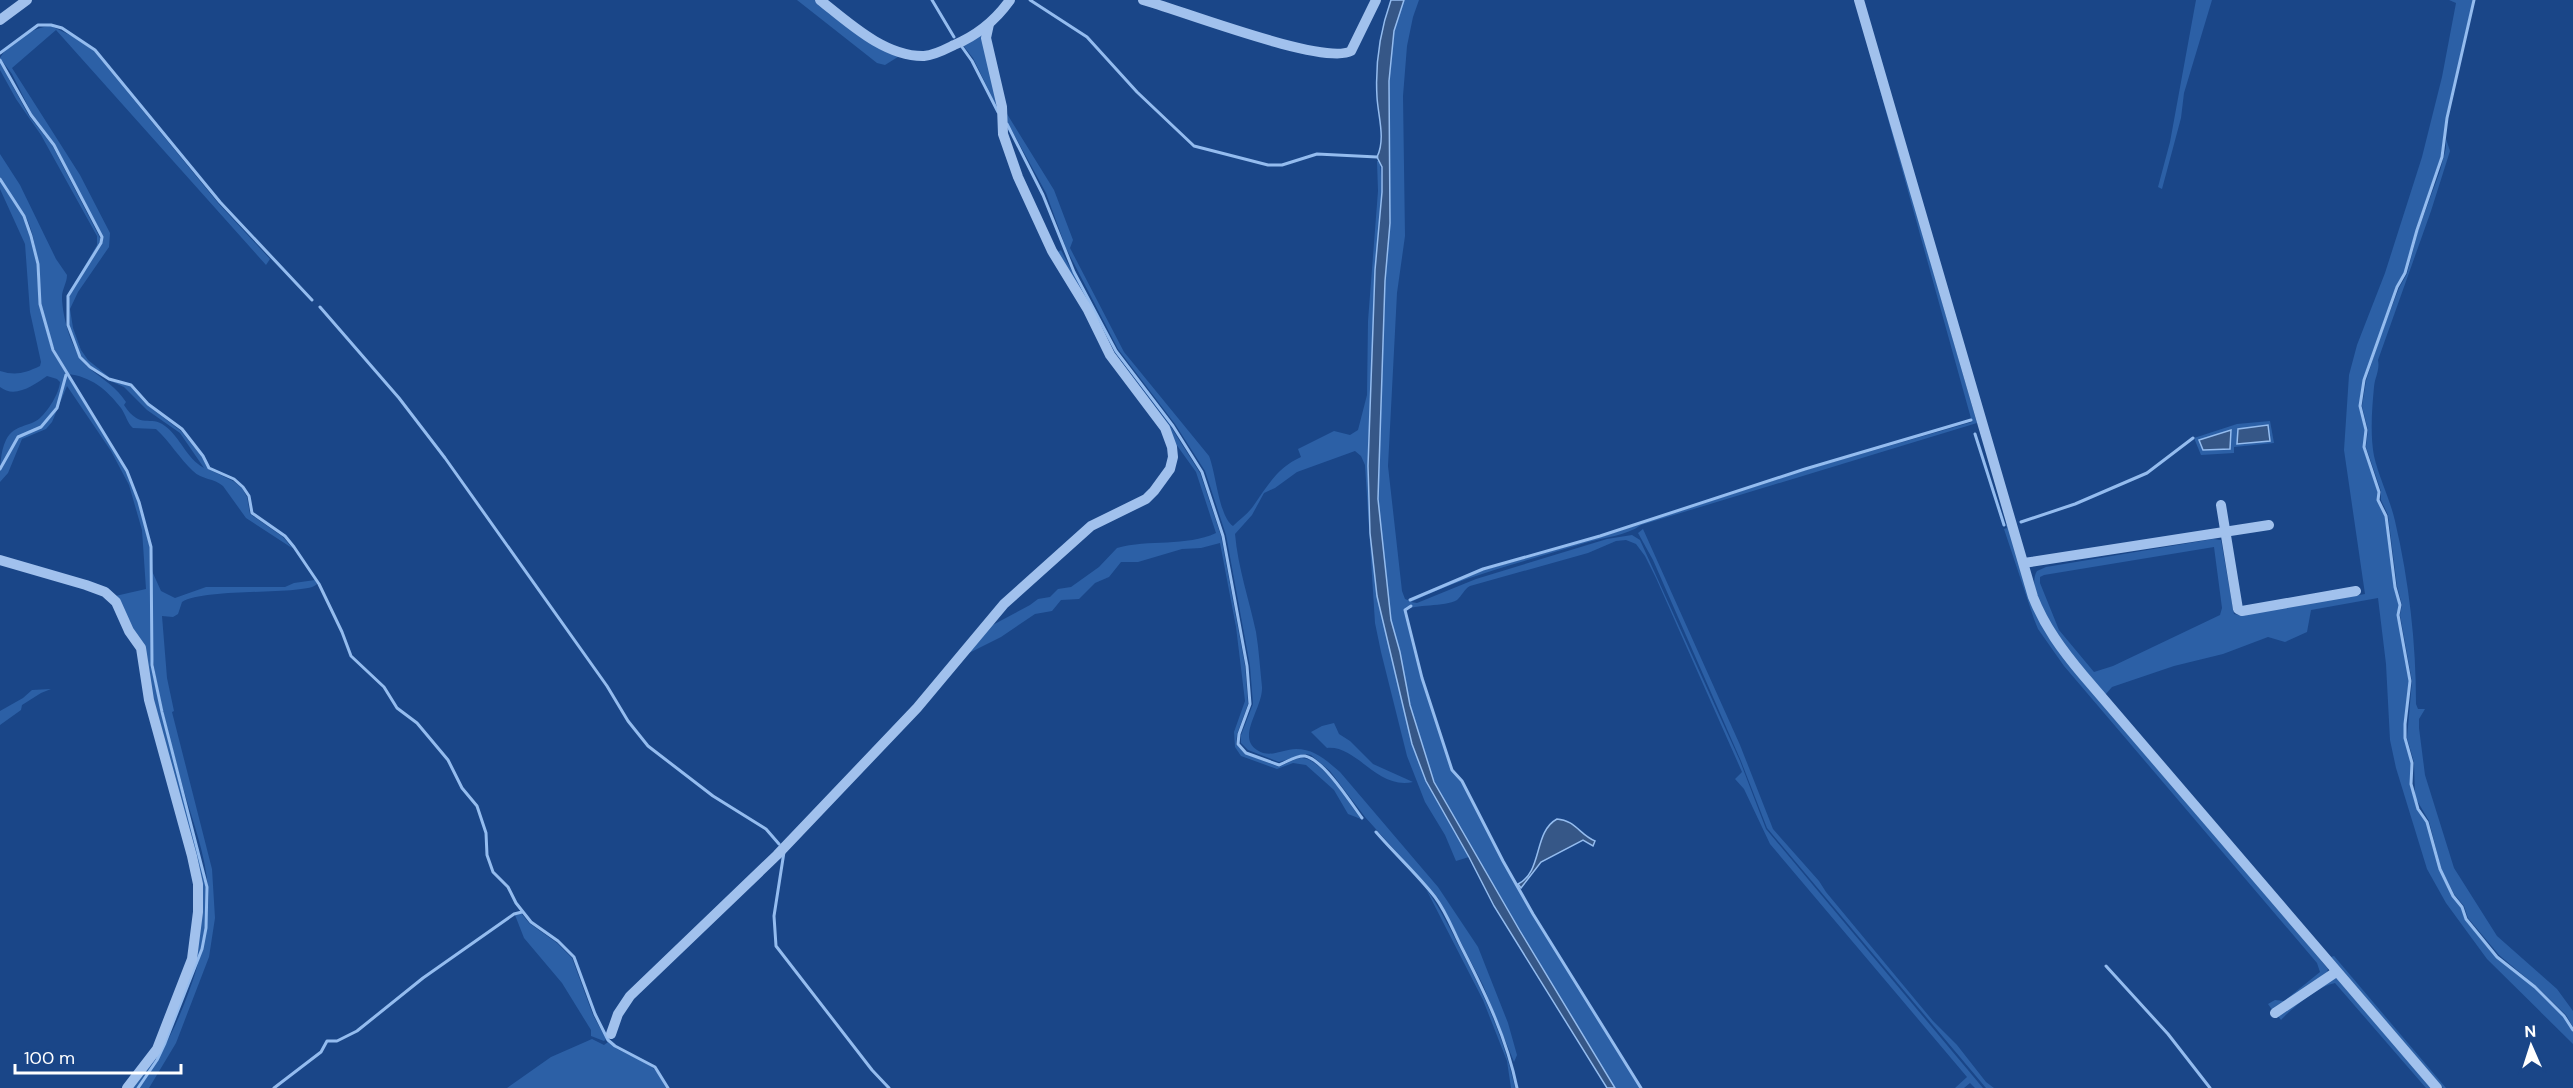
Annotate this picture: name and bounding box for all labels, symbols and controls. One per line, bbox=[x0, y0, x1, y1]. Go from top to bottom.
north arrow bbox=[2501, 1016, 2561, 1076]
text: N bbox=[2524, 1021, 2537, 1042]
scale bar bbox=[15, 1037, 182, 1075]
text: 100 m bbox=[24, 1046, 75, 1070]

